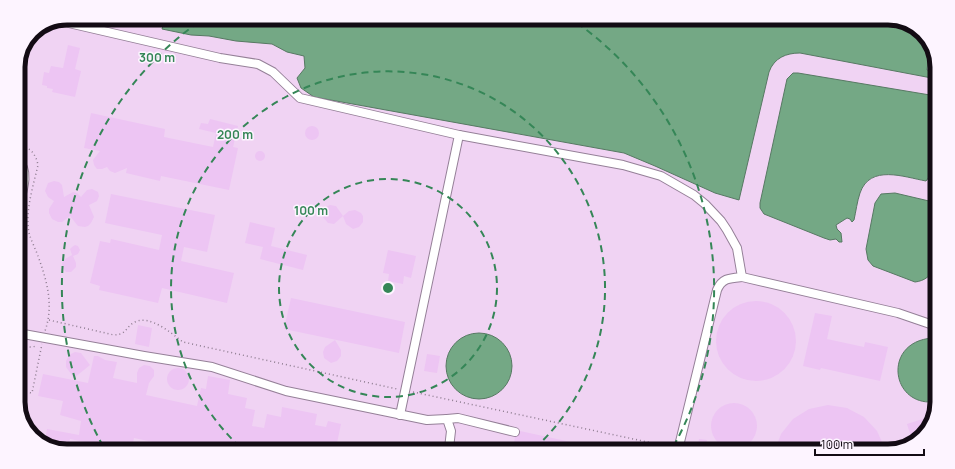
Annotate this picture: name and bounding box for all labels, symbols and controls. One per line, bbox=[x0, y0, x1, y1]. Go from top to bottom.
text: 300 m bbox=[139, 49, 175, 66]
text: 200 m bbox=[217, 126, 253, 143]
text: 100 m bbox=[294, 202, 328, 219]
centre of rings bbox=[381, 281, 395, 295]
scale bar bbox=[815, 431, 924, 457]
text: 100 m bbox=[821, 436, 853, 453]

